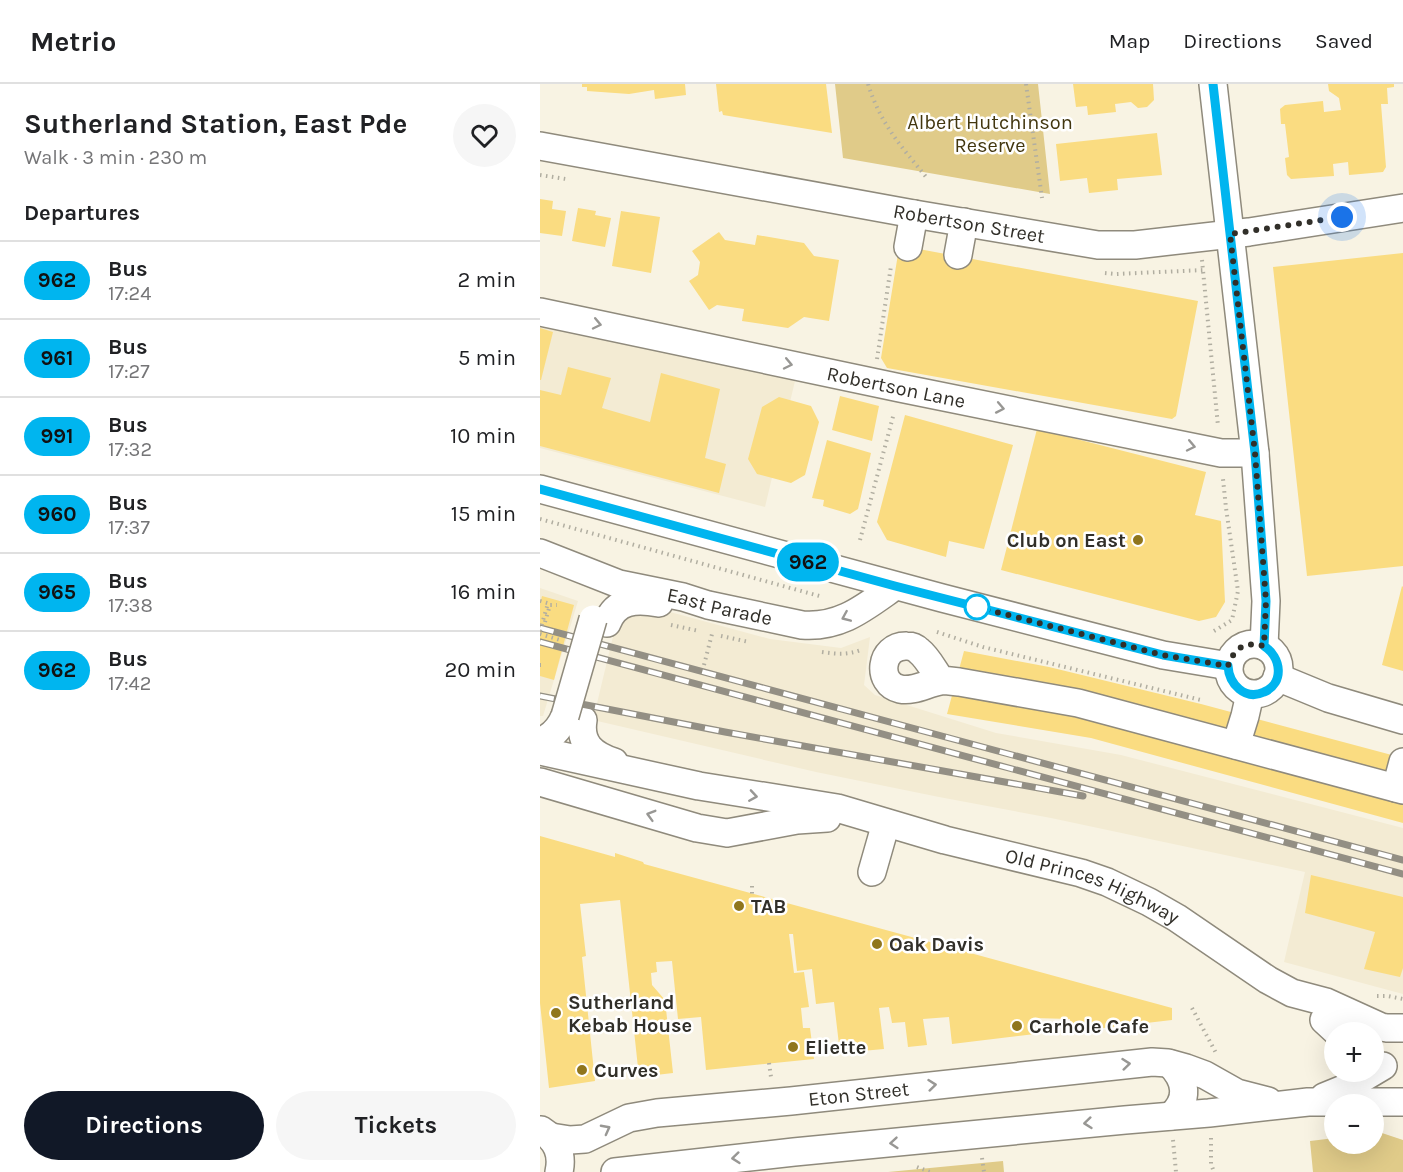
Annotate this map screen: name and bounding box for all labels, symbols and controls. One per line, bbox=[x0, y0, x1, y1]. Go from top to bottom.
text: Metrio bbox=[30, 25, 116, 58]
text: Map bbox=[1109, 29, 1150, 53]
text: Directions bbox=[1183, 29, 1282, 53]
text: Saved bbox=[1315, 29, 1373, 53]
button: heart bbox=[453, 104, 516, 167]
text: Sutherland Station, East Pde bbox=[24, 107, 407, 140]
park label: Albert Hutchinson Reserve bbox=[907, 111, 1073, 157]
text: Walk · 3 min · 230 m bbox=[24, 146, 207, 169]
street label: Robertson Street bbox=[891, 199, 1047, 247]
text: Departures bbox=[24, 200, 140, 226]
your location bbox=[1327, 202, 1357, 232]
text: Bus bbox=[108, 256, 148, 282]
text: 2 min bbox=[458, 267, 516, 293]
text: 962 bbox=[38, 268, 76, 292]
text: 17:24 bbox=[108, 282, 151, 305]
one-way arrow bbox=[592, 317, 602, 330]
text: Bus bbox=[108, 334, 148, 360]
text: 5 min bbox=[458, 345, 516, 371]
text: 961 bbox=[40, 346, 74, 370]
one-way arrow bbox=[783, 357, 793, 370]
text: 17:27 bbox=[108, 360, 150, 383]
street label: Robertson Lane bbox=[825, 361, 968, 412]
one-way arrow bbox=[994, 401, 1004, 414]
text: Bus bbox=[108, 412, 148, 438]
text: 10 min bbox=[450, 423, 516, 449]
text: 991 bbox=[40, 424, 74, 448]
text: 17:32 bbox=[108, 438, 152, 461]
one-way arrow bbox=[1185, 439, 1195, 452]
text: Bus bbox=[108, 490, 148, 516]
text: 15 min bbox=[451, 501, 516, 527]
text: 960 bbox=[38, 502, 76, 526]
text: 17:37 bbox=[108, 516, 150, 539]
place label: Club on East bbox=[1007, 529, 1126, 552]
marker: Club on East bbox=[1131, 533, 1145, 547]
line badge: 962 bbox=[774, 542, 842, 582]
text: 962 bbox=[789, 550, 827, 574]
text: Bus bbox=[108, 568, 148, 594]
text: 16 min bbox=[450, 579, 516, 605]
text: 965 bbox=[38, 580, 76, 604]
street label: East Parade bbox=[665, 583, 774, 630]
text: 17:38 bbox=[108, 594, 153, 617]
unlabelled marker bbox=[964, 594, 990, 620]
one-way arrow bbox=[841, 610, 852, 622]
text: Bus bbox=[108, 646, 148, 672]
text: 20 min bbox=[445, 657, 516, 683]
text: 962 bbox=[38, 658, 76, 682]
text: 17:42 bbox=[108, 672, 151, 695]
one-way arrow bbox=[748, 789, 758, 802]
one-way arrow bbox=[647, 810, 657, 822]
street label: Old Princes Highway bbox=[1003, 844, 1184, 929]
place label: TAB bbox=[751, 895, 786, 918]
marker: TAB bbox=[732, 899, 746, 913]
place label: Oak Davis bbox=[889, 933, 984, 956]
marker: Oak Davis bbox=[870, 937, 884, 951]
place label: Sutherland Kebab House bbox=[568, 991, 692, 1037]
marker: Sutherland Kebab House bbox=[549, 1006, 563, 1020]
place label: Carhole Cafe bbox=[1029, 1015, 1149, 1038]
marker: Carhole Cafe bbox=[1010, 1019, 1024, 1033]
map controls bbox=[1324, 1022, 1384, 1154]
button: + bbox=[1324, 1022, 1384, 1082]
place label: Eliette bbox=[805, 1036, 866, 1059]
marker: Eliette bbox=[786, 1040, 800, 1054]
one-way arrow bbox=[1122, 1058, 1131, 1071]
place label: Curves bbox=[594, 1059, 659, 1082]
marker: Curves bbox=[575, 1063, 589, 1077]
street label: Eton Street bbox=[807, 1077, 911, 1111]
one-way arrow bbox=[928, 1080, 937, 1092]
button: Directions bbox=[24, 1091, 264, 1160]
button: Tickets bbox=[276, 1091, 516, 1160]
button: − bbox=[1324, 1094, 1384, 1154]
one-way arrow bbox=[1083, 1117, 1092, 1129]
one-way arrow bbox=[600, 1125, 611, 1136]
one-way arrow bbox=[889, 1136, 898, 1149]
one-way arrow bbox=[732, 1152, 741, 1164]

